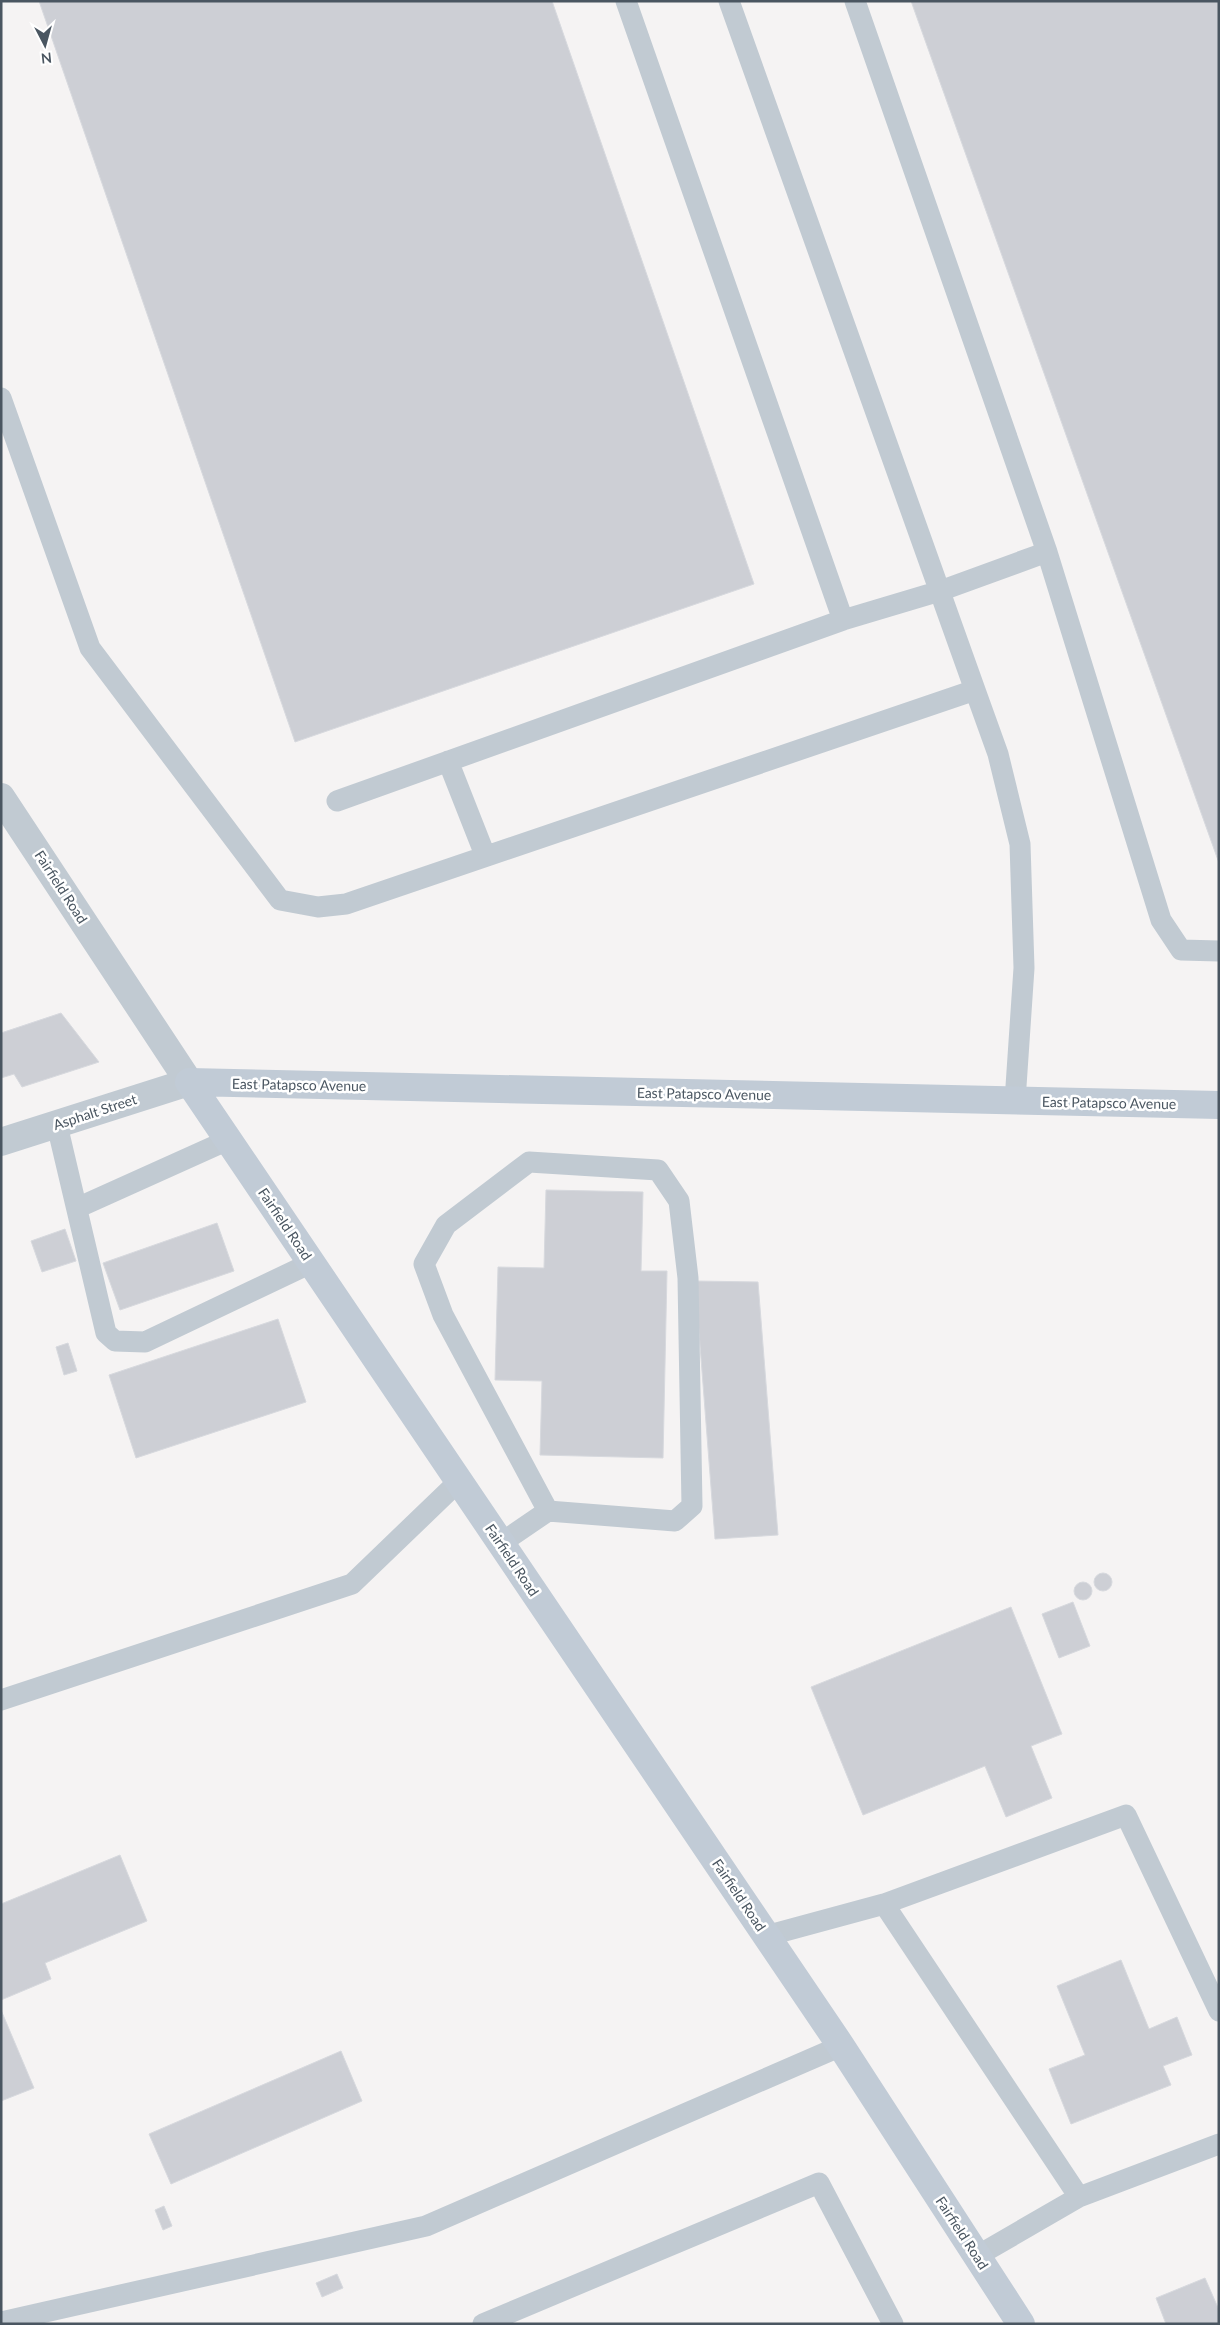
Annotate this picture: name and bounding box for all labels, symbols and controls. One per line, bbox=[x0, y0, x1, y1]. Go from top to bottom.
north arrow bbox=[20, 20, 70, 70]
text: N bbox=[40, 49, 53, 67]
street label: Fairfield Road bbox=[32, 847, 91, 926]
street label: East Patapsco Avenue bbox=[232, 1075, 366, 1094]
street label: East Patapsco Avenue bbox=[637, 1084, 771, 1103]
street label: Asphalt Street bbox=[51, 1090, 139, 1133]
street label: East Patapsco Avenue bbox=[1042, 1093, 1176, 1112]
street label: Fairfield Road bbox=[255, 1184, 316, 1263]
street label: Fairfield Road bbox=[482, 1520, 543, 1599]
street label: Fairfield Road bbox=[709, 1855, 770, 1934]
street label: Fairfield Road bbox=[933, 2193, 992, 2272]

